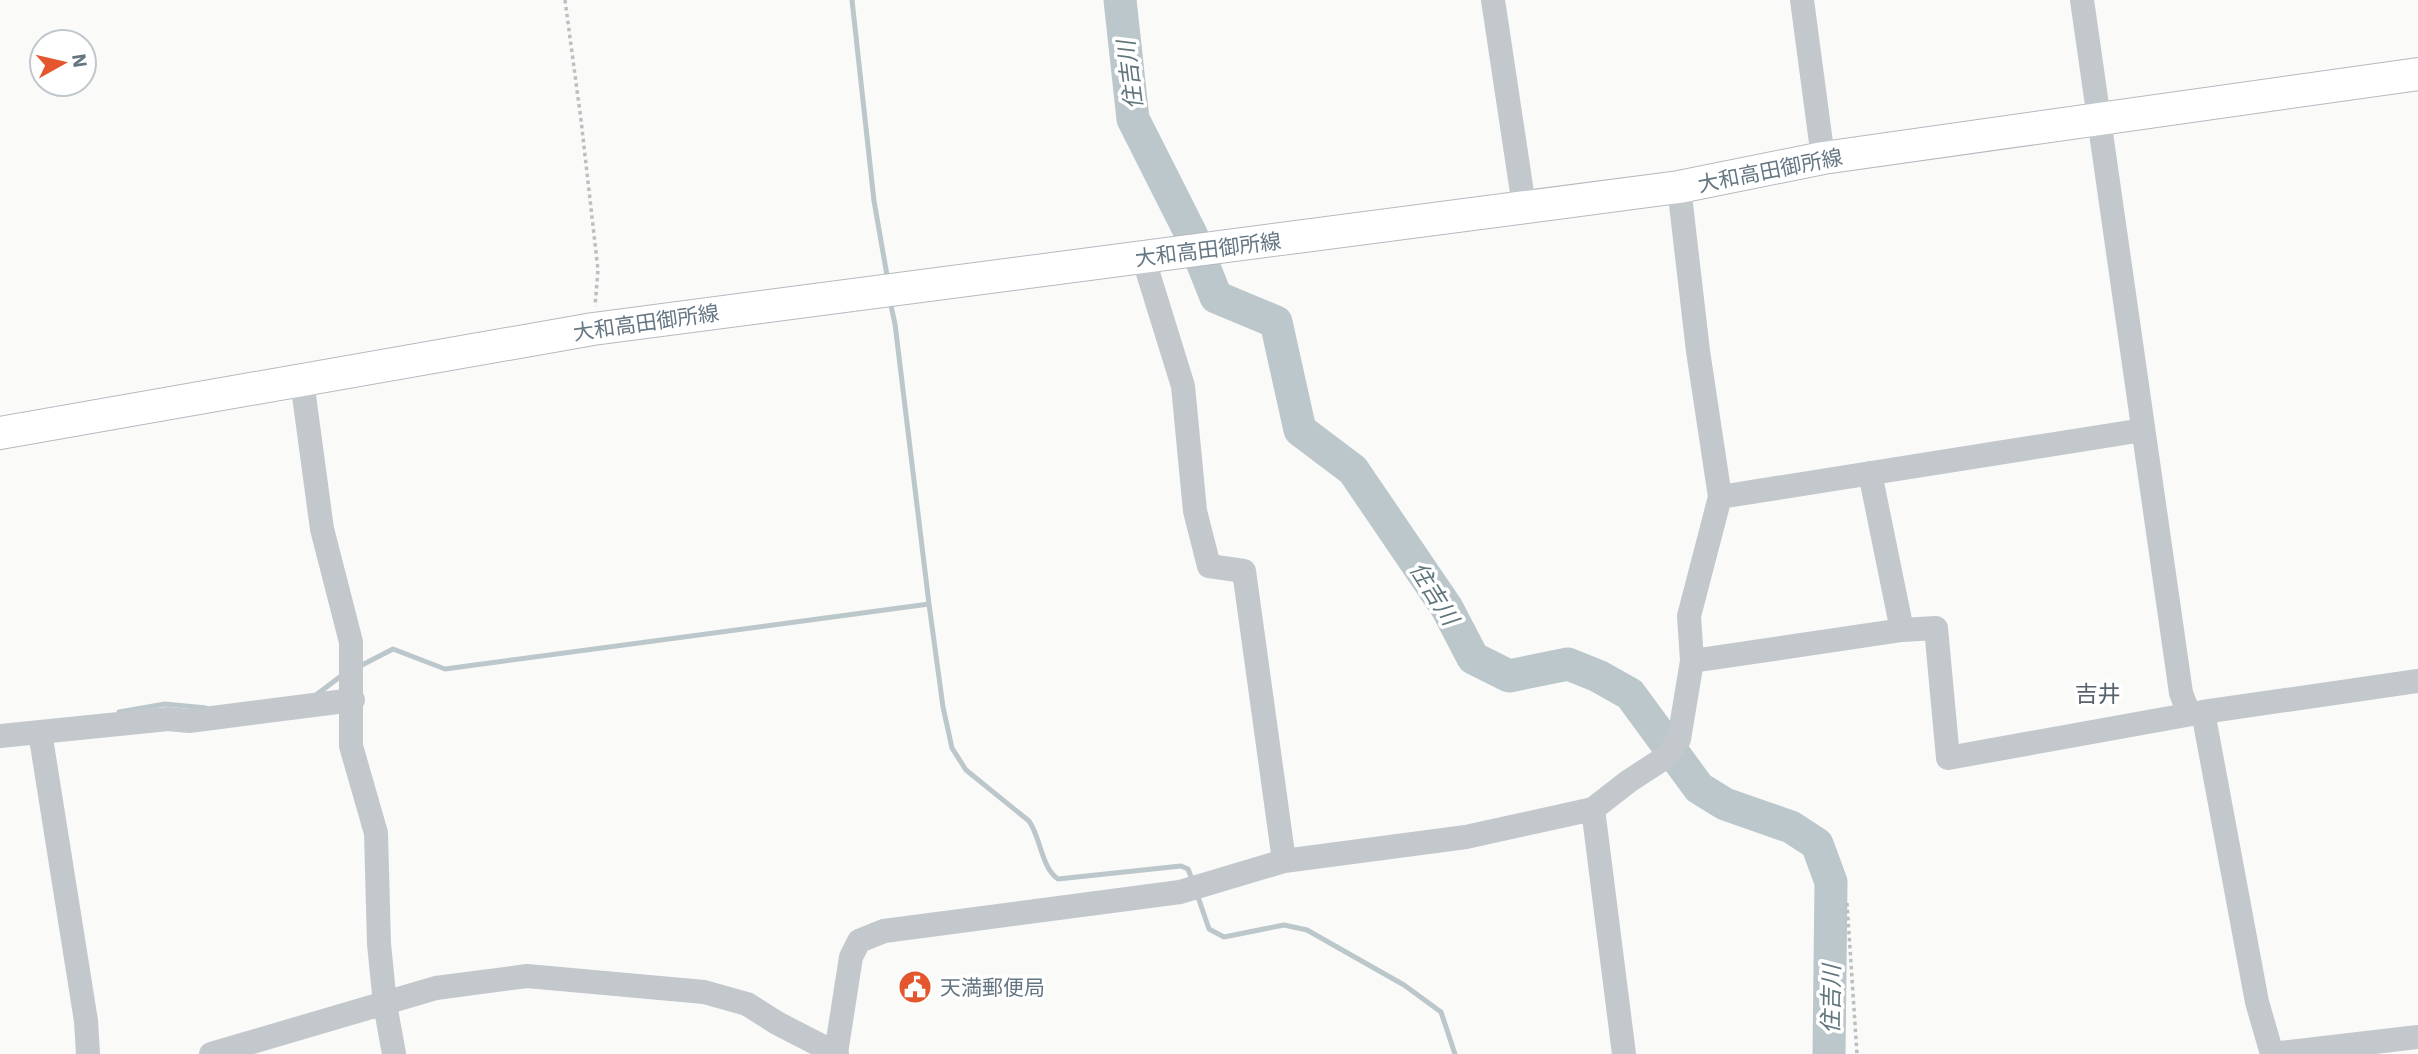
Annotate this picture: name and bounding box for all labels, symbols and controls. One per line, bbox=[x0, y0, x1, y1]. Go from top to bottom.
north arrow bbox=[28, 28, 98, 98]
water label: 住吉川 bbox=[1110, 36, 1148, 111]
text: N bbox=[67, 52, 93, 69]
street label: 大和高田御所線 bbox=[1695, 142, 1845, 198]
street label: 大和高田御所線 bbox=[1133, 226, 1283, 272]
street label: 大和高田御所線 bbox=[571, 298, 721, 346]
water label: 住吉川 bbox=[1404, 556, 1468, 633]
district label: 吉井 bbox=[2075, 678, 2121, 708]
water label: 住吉川 bbox=[1814, 961, 1846, 1034]
public building icon: 天満郵便局 bbox=[896, 968, 934, 1006]
place label: 天満郵便局 bbox=[940, 973, 1045, 1001]

